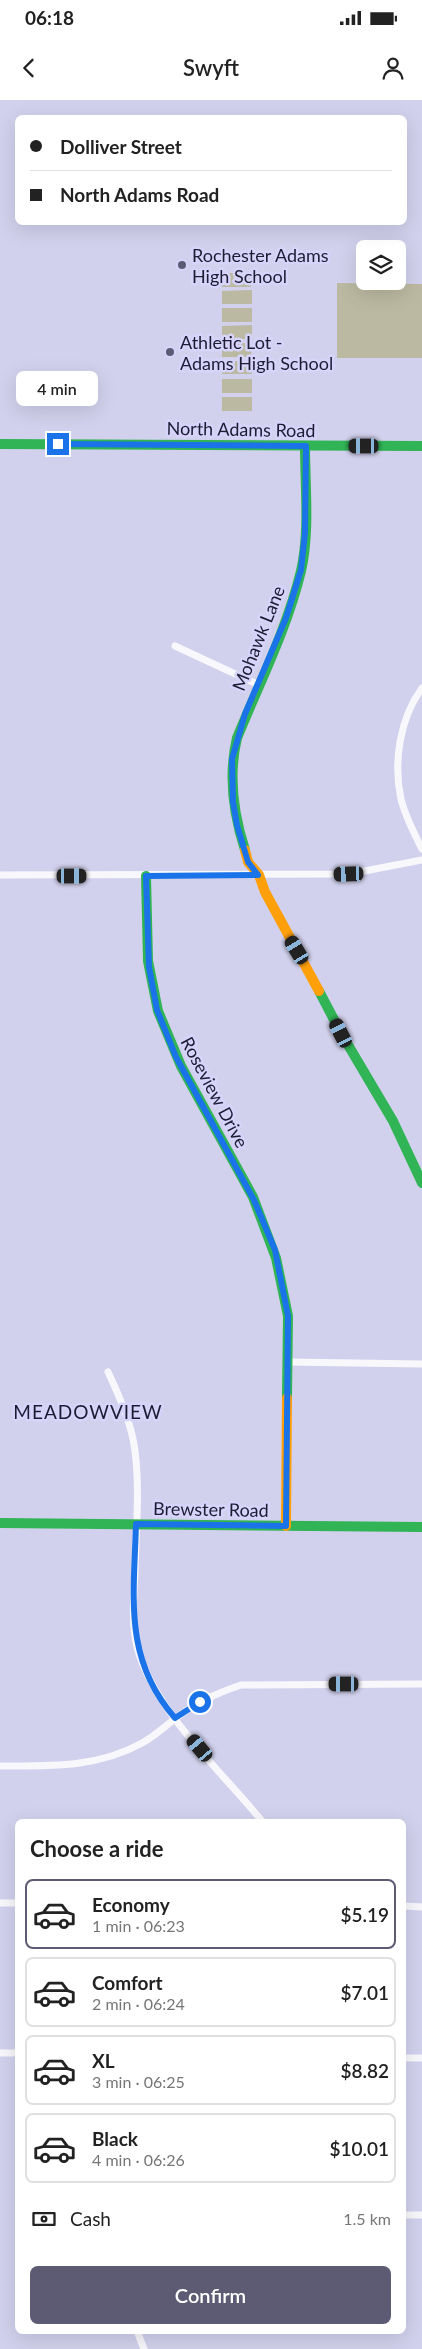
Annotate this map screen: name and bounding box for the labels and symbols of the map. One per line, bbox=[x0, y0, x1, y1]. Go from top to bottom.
place label: Rochester Adams High School bbox=[192, 244, 329, 287]
marker: Rochester Adams High School bbox=[176, 259, 188, 271]
place label: Athletic Lot - Adams High School bbox=[180, 331, 333, 374]
marker: Athletic Lot - Adams High School bbox=[164, 346, 176, 358]
callout: 4 min bbox=[17, 372, 99, 406]
street label: North Adams Road bbox=[166, 417, 316, 441]
route end bbox=[47, 433, 69, 455]
car bbox=[349, 439, 379, 454]
street label: Mohawk Lane bbox=[227, 582, 289, 694]
car bbox=[333, 866, 364, 882]
car bbox=[57, 869, 87, 884]
car bbox=[282, 933, 311, 967]
car bbox=[327, 1016, 354, 1050]
street label: Roseview Drive bbox=[177, 1033, 253, 1151]
district label: MEADOWVIEW bbox=[13, 1400, 163, 1423]
street label: Brewster Road bbox=[153, 1497, 269, 1521]
car bbox=[329, 1677, 359, 1692]
route start bbox=[189, 1691, 211, 1713]
car bbox=[184, 1732, 215, 1764]

